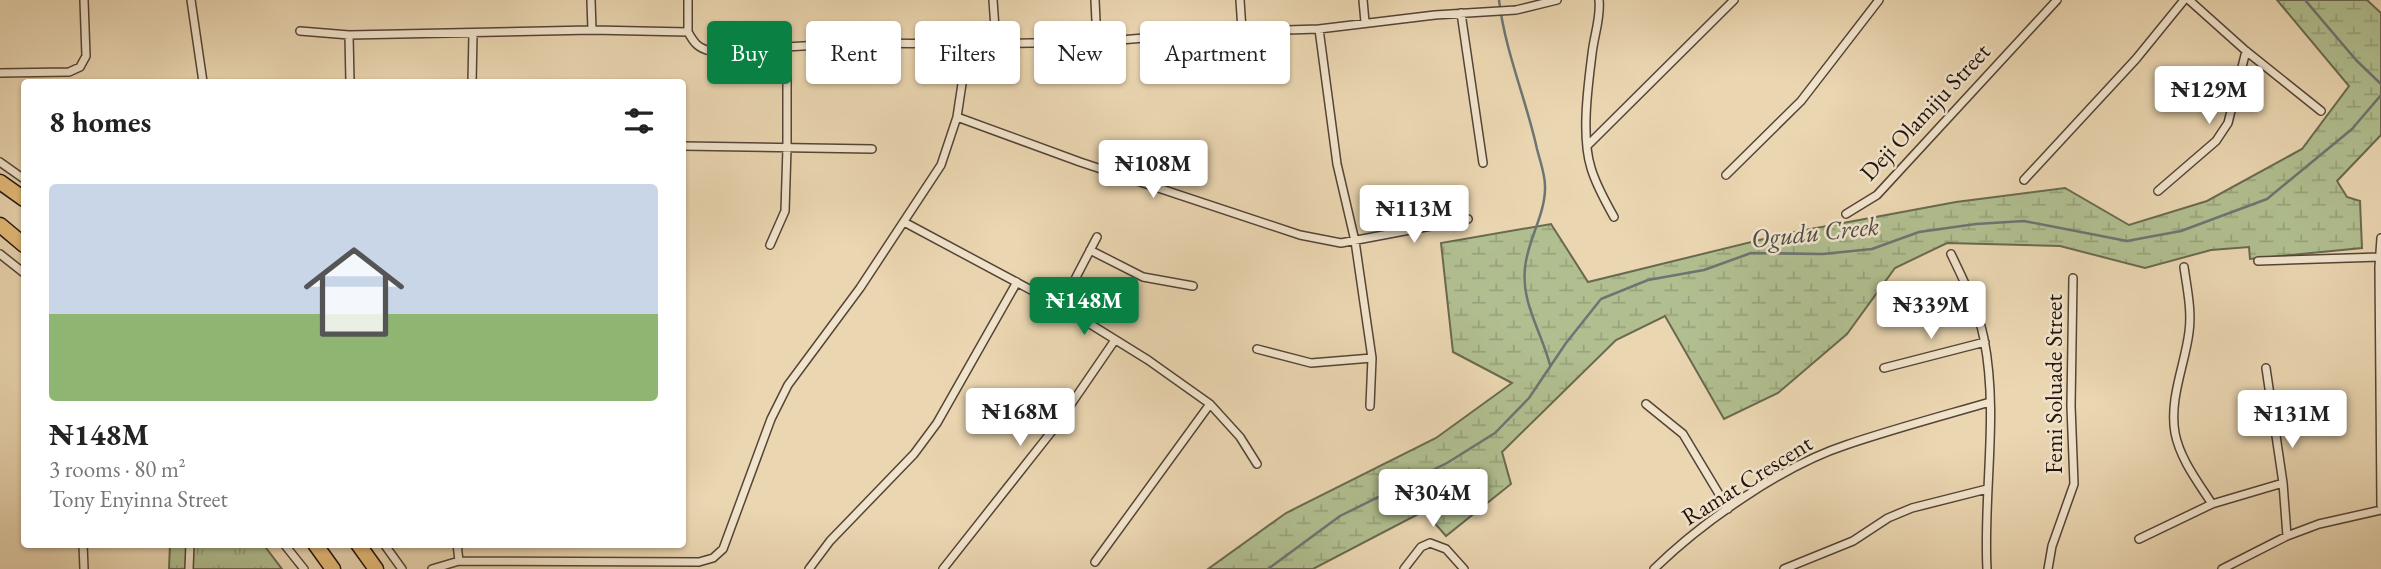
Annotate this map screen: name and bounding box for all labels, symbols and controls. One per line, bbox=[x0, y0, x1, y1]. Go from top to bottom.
chip: Buy bbox=[707, 21, 792, 84]
chip: Rent bbox=[806, 21, 901, 84]
chip: Filters bbox=[915, 21, 1020, 84]
chip: New bbox=[1034, 21, 1126, 84]
chip: Apartment bbox=[1140, 21, 1290, 84]
street label: Deji Olamiju Street bbox=[1853, 36, 1997, 187]
pin: ₦129M bbox=[2160, 66, 2258, 126]
text: ₦129M bbox=[2171, 74, 2247, 104]
text: 8 homes bbox=[49, 102, 151, 141]
icon: filters bbox=[620, 102, 658, 140]
pin: ₦108M bbox=[1104, 140, 1202, 200]
text: ₦108M bbox=[1115, 148, 1191, 178]
pin: ₦113M bbox=[1365, 186, 1463, 245]
text: ₦113M bbox=[1376, 193, 1452, 223]
water label: Ogudu Creek bbox=[1749, 208, 1881, 256]
icon: home bbox=[291, 229, 417, 355]
pin: ₦148M bbox=[1035, 278, 1133, 337]
pin: ₦339M bbox=[1882, 282, 1980, 341]
text: ₦148M bbox=[1046, 285, 1122, 315]
text: ₦339M bbox=[1893, 289, 1969, 319]
street label: Femi Soluade Street bbox=[2038, 294, 2069, 474]
pin: ₦168M bbox=[971, 388, 1069, 448]
pin: ₦131M bbox=[2243, 391, 2341, 450]
text: ₦168M bbox=[982, 396, 1058, 426]
text: ₦131M bbox=[2254, 398, 2330, 428]
text: ₦148M bbox=[49, 415, 149, 454]
street label: Ramat Crescent bbox=[1676, 427, 1818, 532]
text: 3 rooms · 80 m² bbox=[49, 454, 186, 484]
pin: ₦304M bbox=[1384, 470, 1482, 529]
text: ₦304M bbox=[1395, 477, 1471, 507]
text: Tony Enyinna Street bbox=[49, 484, 228, 514]

